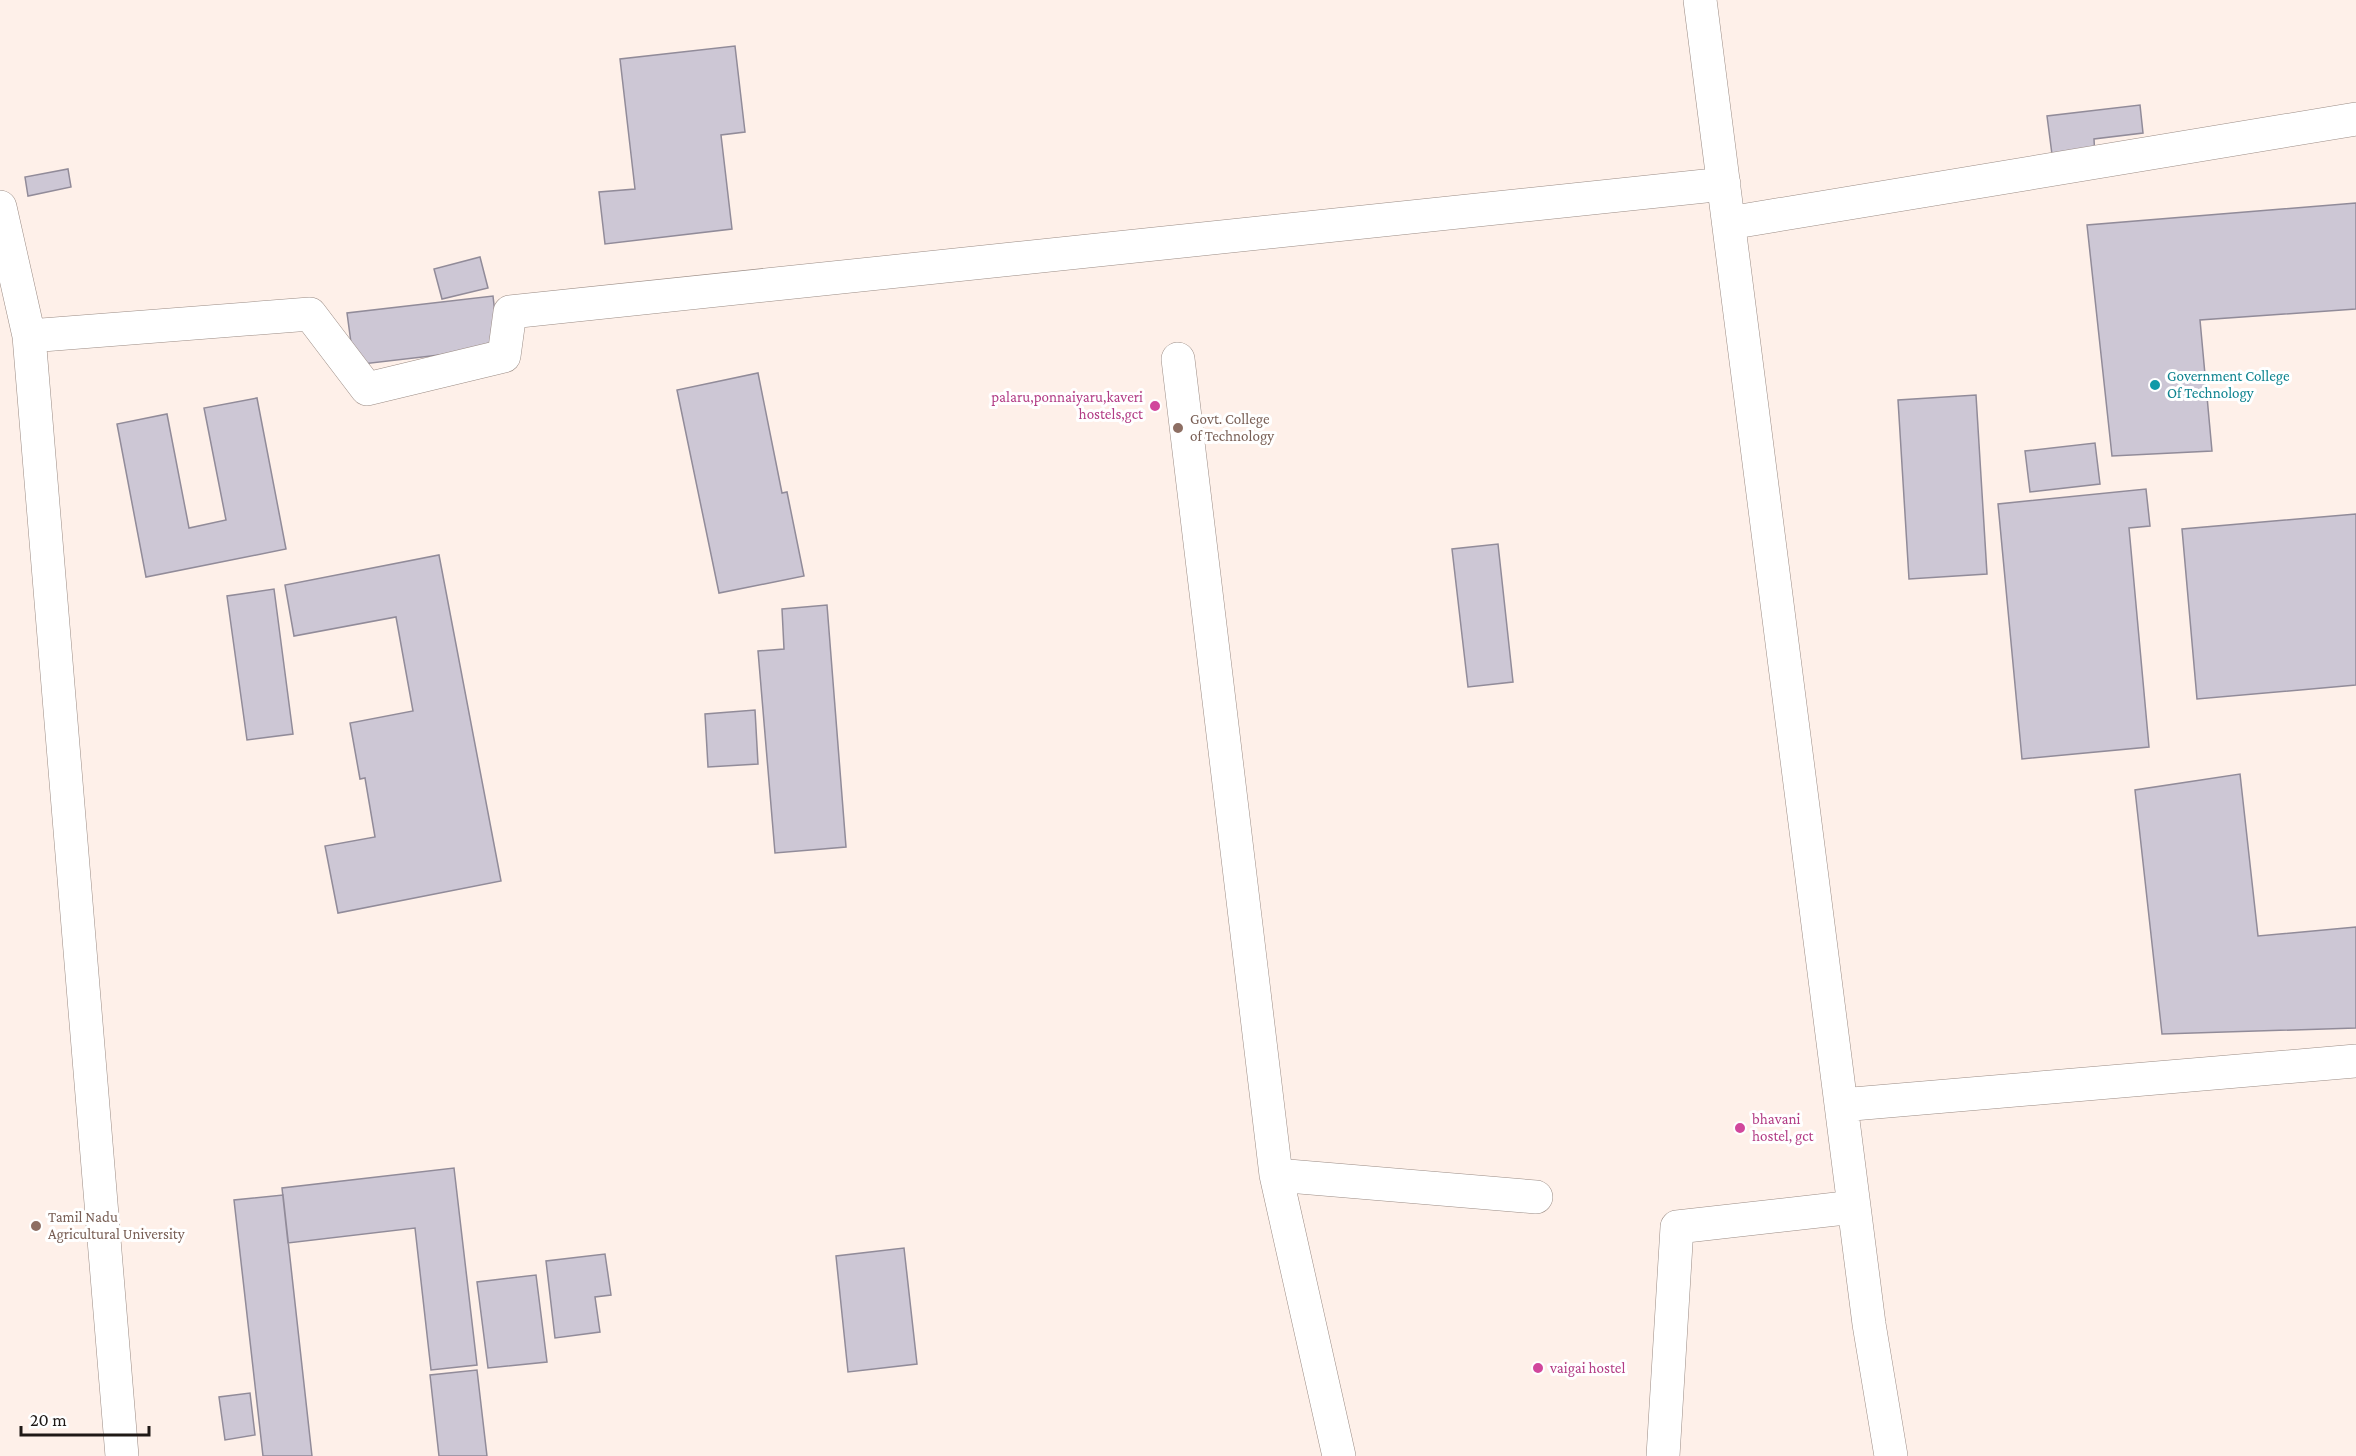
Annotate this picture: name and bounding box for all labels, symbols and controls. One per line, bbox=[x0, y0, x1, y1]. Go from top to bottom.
place label: Government College Of Technology bbox=[2167, 368, 2290, 402]
marker: Government College Of Technology bbox=[2148, 378, 2162, 392]
place label: palaru,ponnaiyaru,kaveri hostels,gct bbox=[991, 389, 1144, 423]
marker: palaru,ponnaiyaru,kaveri hostels,gct bbox=[1148, 399, 1162, 413]
place label: Govt. College of Technology bbox=[1190, 411, 1274, 445]
marker: Govt. College of Technology bbox=[1171, 421, 1185, 435]
place label: bhavani hostel, gct bbox=[1752, 1111, 1814, 1145]
marker: bhavani hostel, gct bbox=[1733, 1121, 1747, 1135]
place label: Tamil Nadu Agricultural University bbox=[48, 1209, 185, 1243]
marker: Tamil Nadu Agricultural University bbox=[29, 1219, 43, 1233]
place label: vaigai hostel bbox=[1549, 1360, 1625, 1377]
marker: vaigai hostel bbox=[1531, 1361, 1545, 1375]
scale bar bbox=[21, 1399, 148, 1437]
text: 20 m bbox=[30, 1410, 67, 1430]

